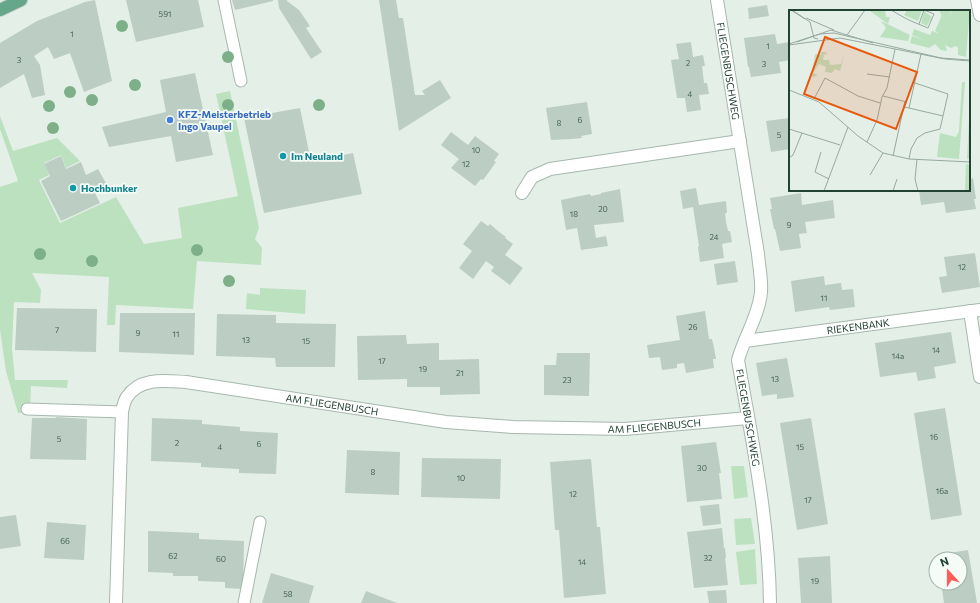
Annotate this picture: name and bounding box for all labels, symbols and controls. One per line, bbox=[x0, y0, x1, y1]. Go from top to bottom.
house number: 591 bbox=[159, 9, 171, 19]
inset map bbox=[789, 10, 970, 191]
street label: FLIEGENBUSCHWEG bbox=[715, 21, 742, 121]
house number: 1 bbox=[70, 29, 74, 39]
house number: 1 bbox=[766, 41, 770, 51]
house number: 3 bbox=[17, 55, 22, 65]
house number: 2 bbox=[686, 58, 691, 68]
house number: 3 bbox=[762, 59, 767, 69]
house number: 4 bbox=[688, 89, 693, 99]
place label: KFZ-Meisterbetrieb Ingo Vaupel bbox=[178, 108, 271, 132]
marker: KFZ-Meisterbetrieb Ingo Vaupel bbox=[165, 115, 175, 125]
house number: 6 bbox=[578, 115, 583, 125]
house number: 8 bbox=[557, 118, 562, 128]
house number: 5 bbox=[777, 130, 782, 140]
house number: 10 bbox=[472, 145, 480, 155]
place label: Im Neuland bbox=[291, 150, 343, 162]
marker: Im Neuland bbox=[278, 151, 288, 161]
house number: 12 bbox=[462, 159, 470, 169]
place label: Hochbunker bbox=[81, 182, 137, 194]
marker: Hochbunker bbox=[68, 183, 78, 193]
house number: 20 bbox=[598, 204, 608, 214]
house number: 18 bbox=[570, 209, 578, 219]
house number: 9 bbox=[787, 220, 792, 230]
house number: 24 bbox=[709, 232, 719, 242]
house number: 12 bbox=[958, 262, 966, 272]
house number: 11 bbox=[821, 293, 827, 303]
street label: RIEKENBANK bbox=[826, 316, 890, 336]
house number: 26 bbox=[688, 322, 698, 332]
house number: 7 bbox=[55, 325, 59, 335]
house number: 9 bbox=[136, 328, 141, 338]
house number: 11 bbox=[173, 329, 179, 339]
house number: 13 bbox=[242, 335, 250, 345]
house number: 15 bbox=[302, 336, 310, 346]
house number: 14 bbox=[932, 345, 940, 355]
house number: 14a bbox=[892, 351, 904, 361]
house number: 17 bbox=[378, 356, 386, 366]
house number: 19 bbox=[419, 364, 427, 374]
house number: 21 bbox=[456, 368, 464, 378]
street label: FLIEGENBUSCHWEG bbox=[734, 368, 763, 467]
house number: 13 bbox=[771, 374, 779, 384]
house number: 23 bbox=[563, 375, 572, 385]
street label: AM FLIEGENBUSCH bbox=[285, 391, 379, 418]
street label: AM FLIEGENBUSCH bbox=[608, 416, 702, 435]
house number: 16 bbox=[930, 432, 938, 442]
house number: 5 bbox=[57, 434, 62, 444]
house number: 2 bbox=[175, 438, 180, 448]
house number: 6 bbox=[257, 439, 262, 449]
house number: 4 bbox=[218, 442, 223, 452]
house number: 15 bbox=[796, 442, 804, 452]
house number: 30 bbox=[697, 463, 707, 473]
house number: 8 bbox=[371, 467, 376, 477]
house number: 10 bbox=[457, 473, 465, 483]
house number: 16a bbox=[936, 486, 948, 496]
house number: 12 bbox=[569, 489, 577, 499]
house number: 17 bbox=[804, 495, 812, 505]
house number: 66 bbox=[60, 536, 70, 546]
house number: 62 bbox=[168, 551, 178, 561]
north arrow bbox=[928, 551, 968, 591]
house number: 32 bbox=[704, 553, 713, 563]
house number: 60 bbox=[216, 554, 226, 564]
text: N bbox=[938, 554, 950, 569]
house number: 14 bbox=[578, 557, 586, 567]
house number: 19 bbox=[811, 576, 819, 586]
house number: 58 bbox=[283, 589, 293, 599]

